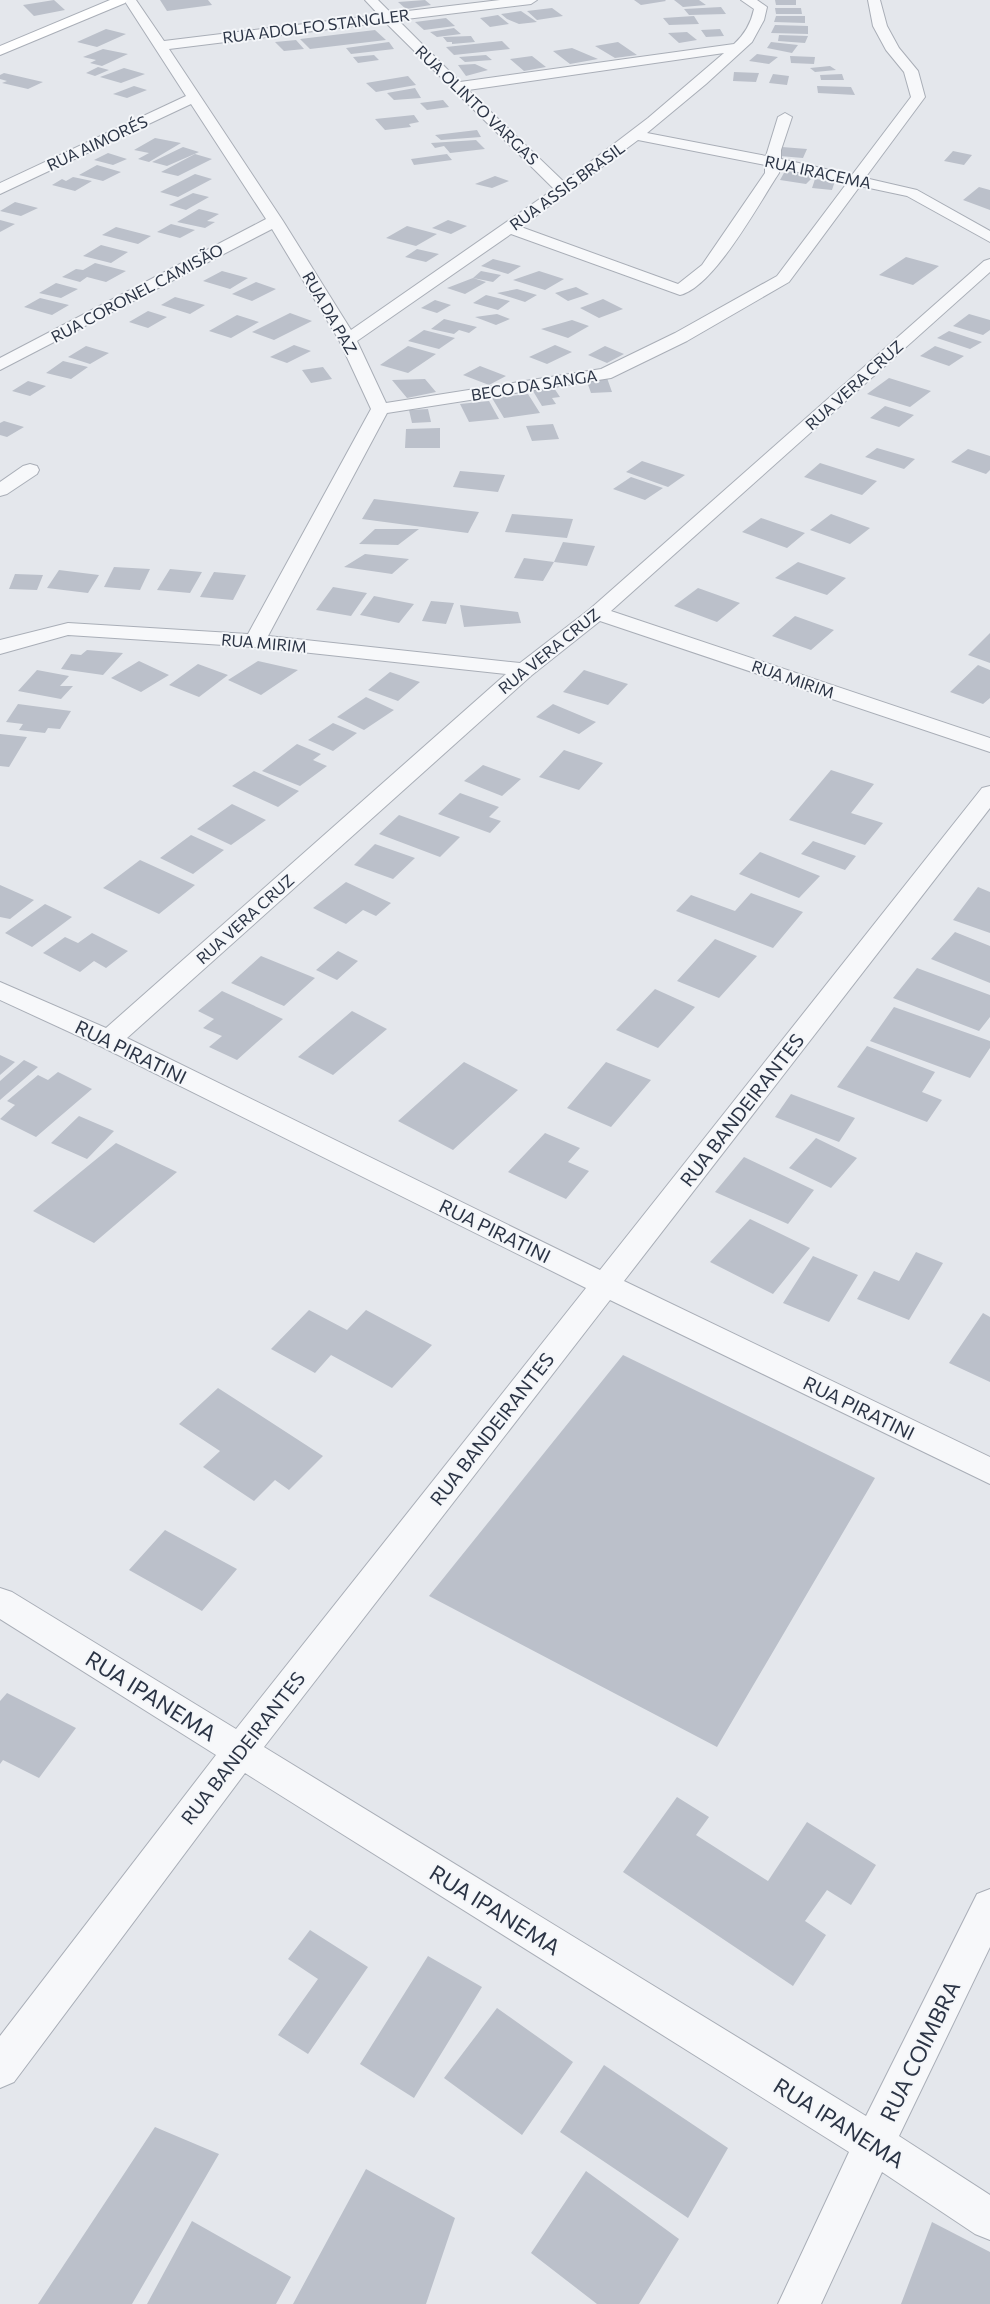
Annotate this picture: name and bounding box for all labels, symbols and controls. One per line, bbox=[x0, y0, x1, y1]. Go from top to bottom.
street label: RUA ADOLFO STANGLER bbox=[221, 5, 411, 46]
street label: RUA OLINTO VARGAS bbox=[412, 41, 543, 168]
street label: RUA AIMORÉS bbox=[43, 111, 150, 174]
street label: RUA ASSIS BRASIL bbox=[505, 137, 628, 234]
street label: RUA IRACEMA bbox=[763, 151, 873, 192]
street label: RUA CORONEL CAMISÃO bbox=[48, 239, 226, 346]
street label: RUA DA PAZ bbox=[299, 268, 362, 357]
street label: RUA VERA CRUZ bbox=[801, 336, 906, 433]
street label: BECO DA SANGA bbox=[469, 365, 598, 404]
street label: RUA VERA CRUZ bbox=[494, 604, 603, 697]
street label: RUA MIRIM bbox=[220, 629, 308, 656]
street label: RUA MIRIM bbox=[749, 656, 837, 702]
street label: RUA VERA CRUZ bbox=[192, 870, 297, 967]
street label: RUA PIRATINI bbox=[72, 1015, 191, 1088]
street label: RUA BANDEIRANTES bbox=[675, 1029, 808, 1191]
street label: RUA PIRATINI bbox=[436, 1194, 555, 1267]
street label: RUA BANDEIRANTES bbox=[425, 1348, 558, 1510]
street label: RUA PIRATINI bbox=[800, 1371, 919, 1444]
street label: RUA IPANEMA bbox=[81, 1645, 222, 1746]
street label: RUA BANDEIRANTES bbox=[176, 1667, 309, 1829]
street label: RUA IPANEMA bbox=[425, 1859, 566, 1960]
street label: RUA COIMBRA bbox=[874, 1976, 965, 2126]
street label: RUA IPANEMA bbox=[769, 2072, 910, 2173]

